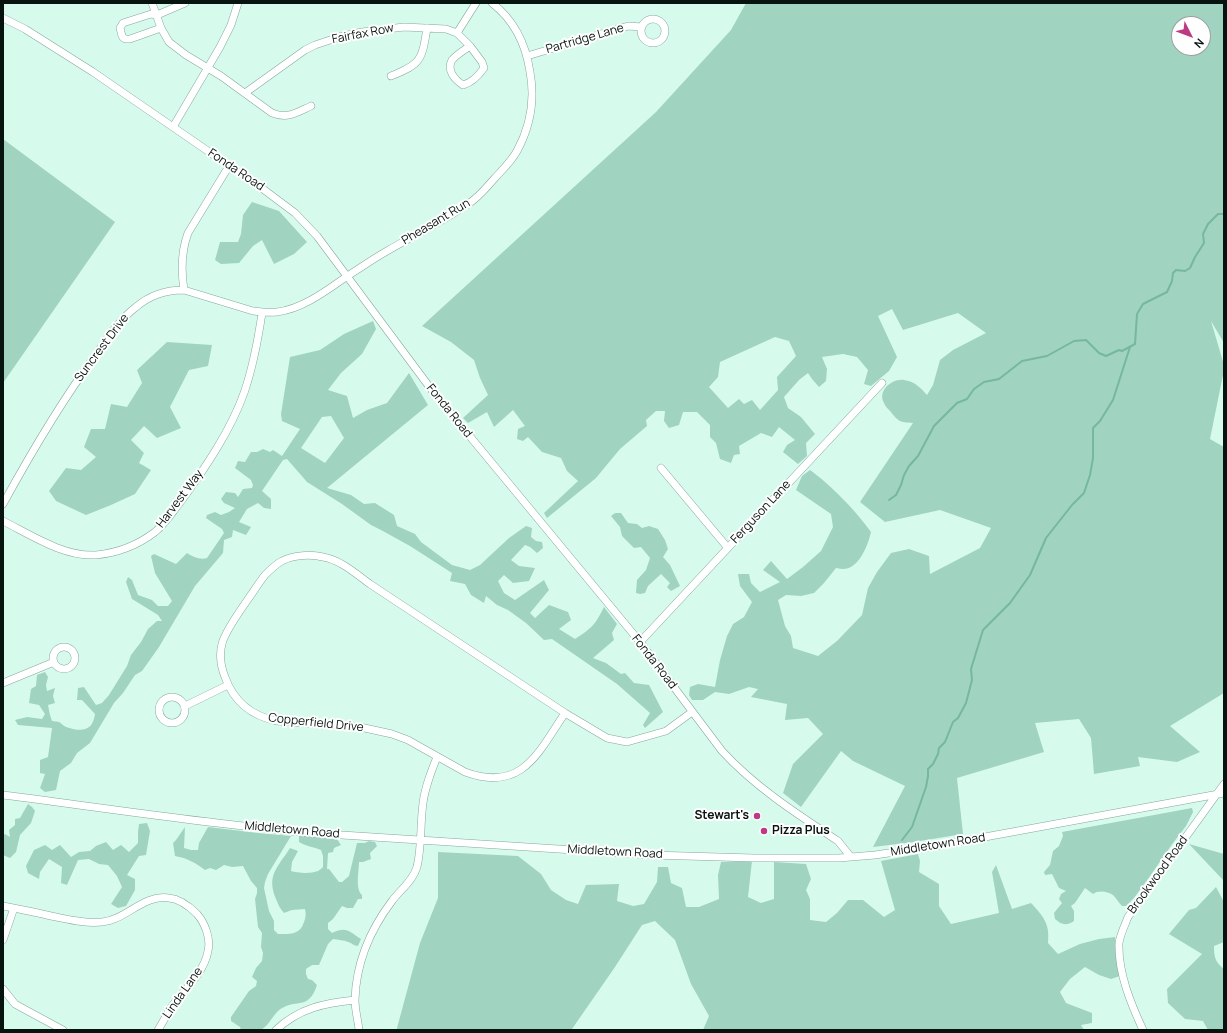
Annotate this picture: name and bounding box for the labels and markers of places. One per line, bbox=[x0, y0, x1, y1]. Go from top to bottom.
place label: Stewart's bbox=[694, 809, 749, 823]
marker: Stewart's bbox=[752, 811, 762, 821]
place label: Pizza Plus bbox=[772, 824, 830, 838]
marker: Pizza Plus bbox=[759, 826, 769, 836]

